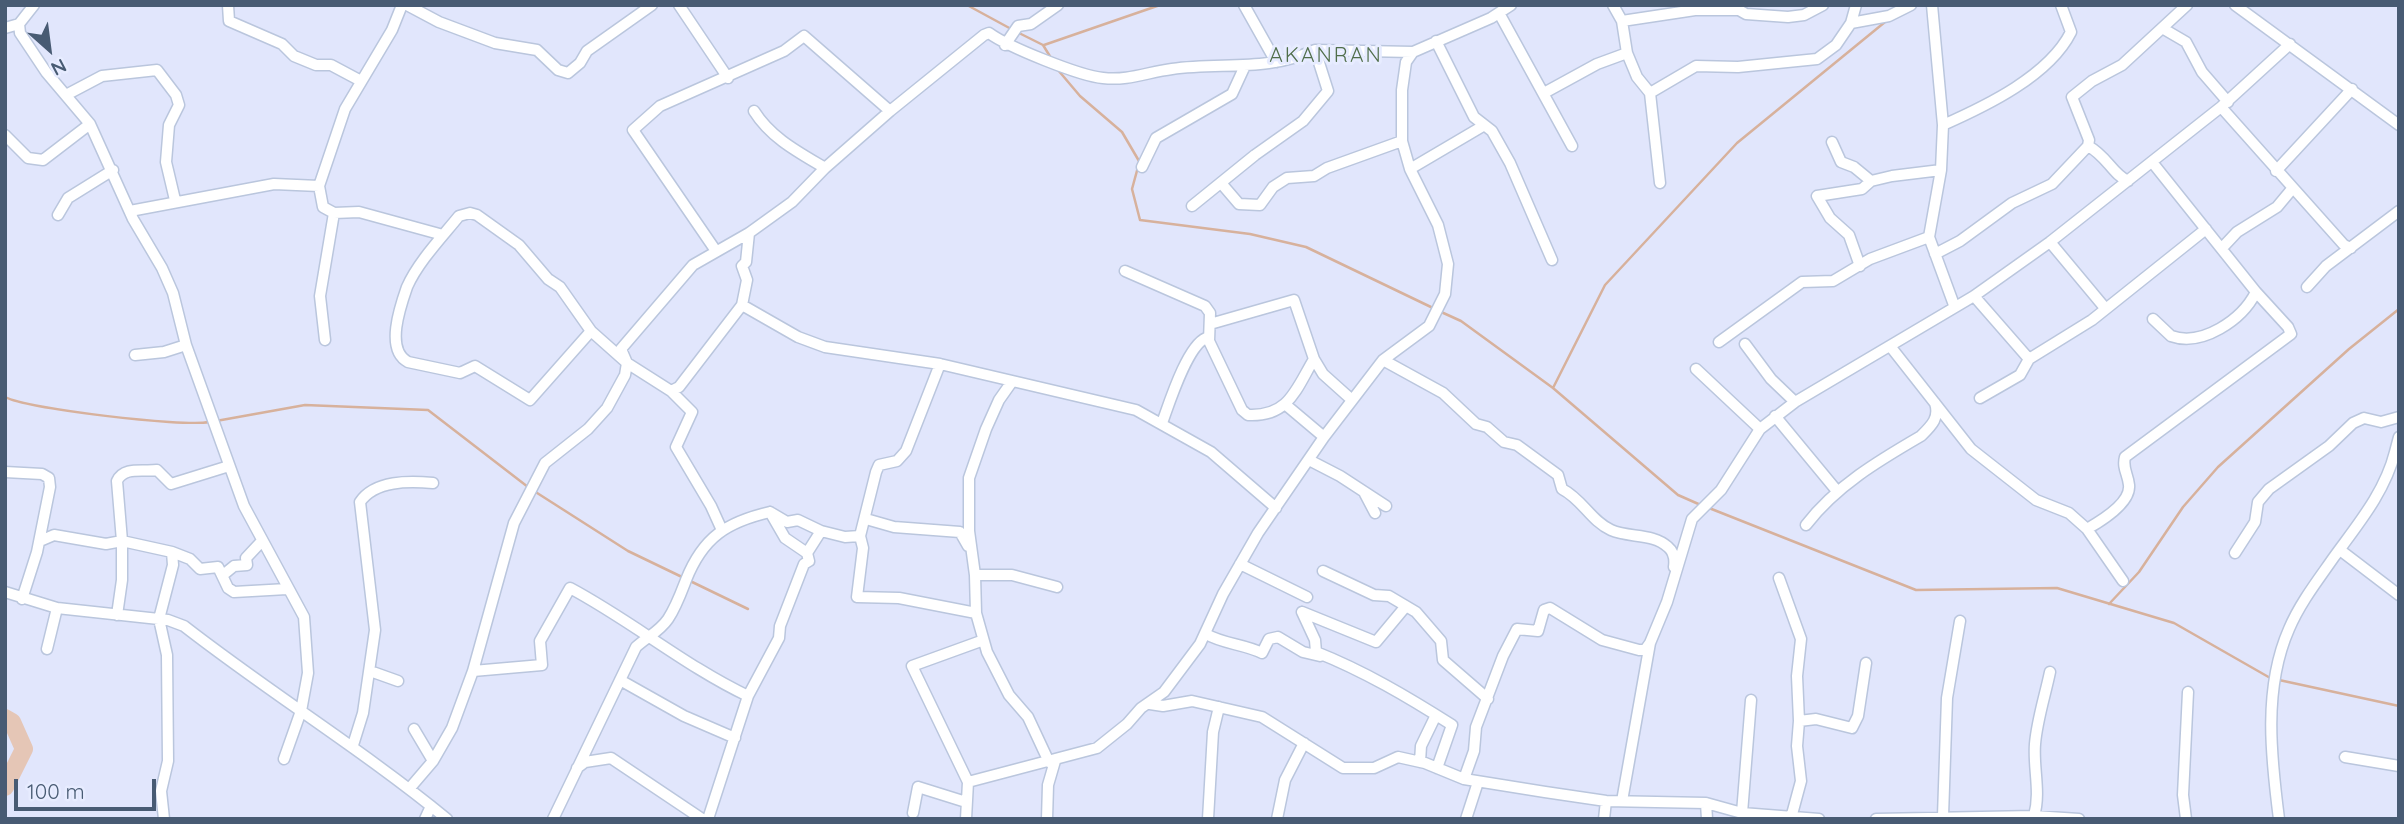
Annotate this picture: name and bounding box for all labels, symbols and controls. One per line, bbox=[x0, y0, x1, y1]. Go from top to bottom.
north arrow bbox=[14, 14, 84, 84]
district label: AKANRAN bbox=[1270, 43, 1382, 69]
text: N bbox=[47, 54, 71, 81]
scale bar bbox=[18, 764, 159, 808]
text: 100 m bbox=[27, 778, 85, 804]

